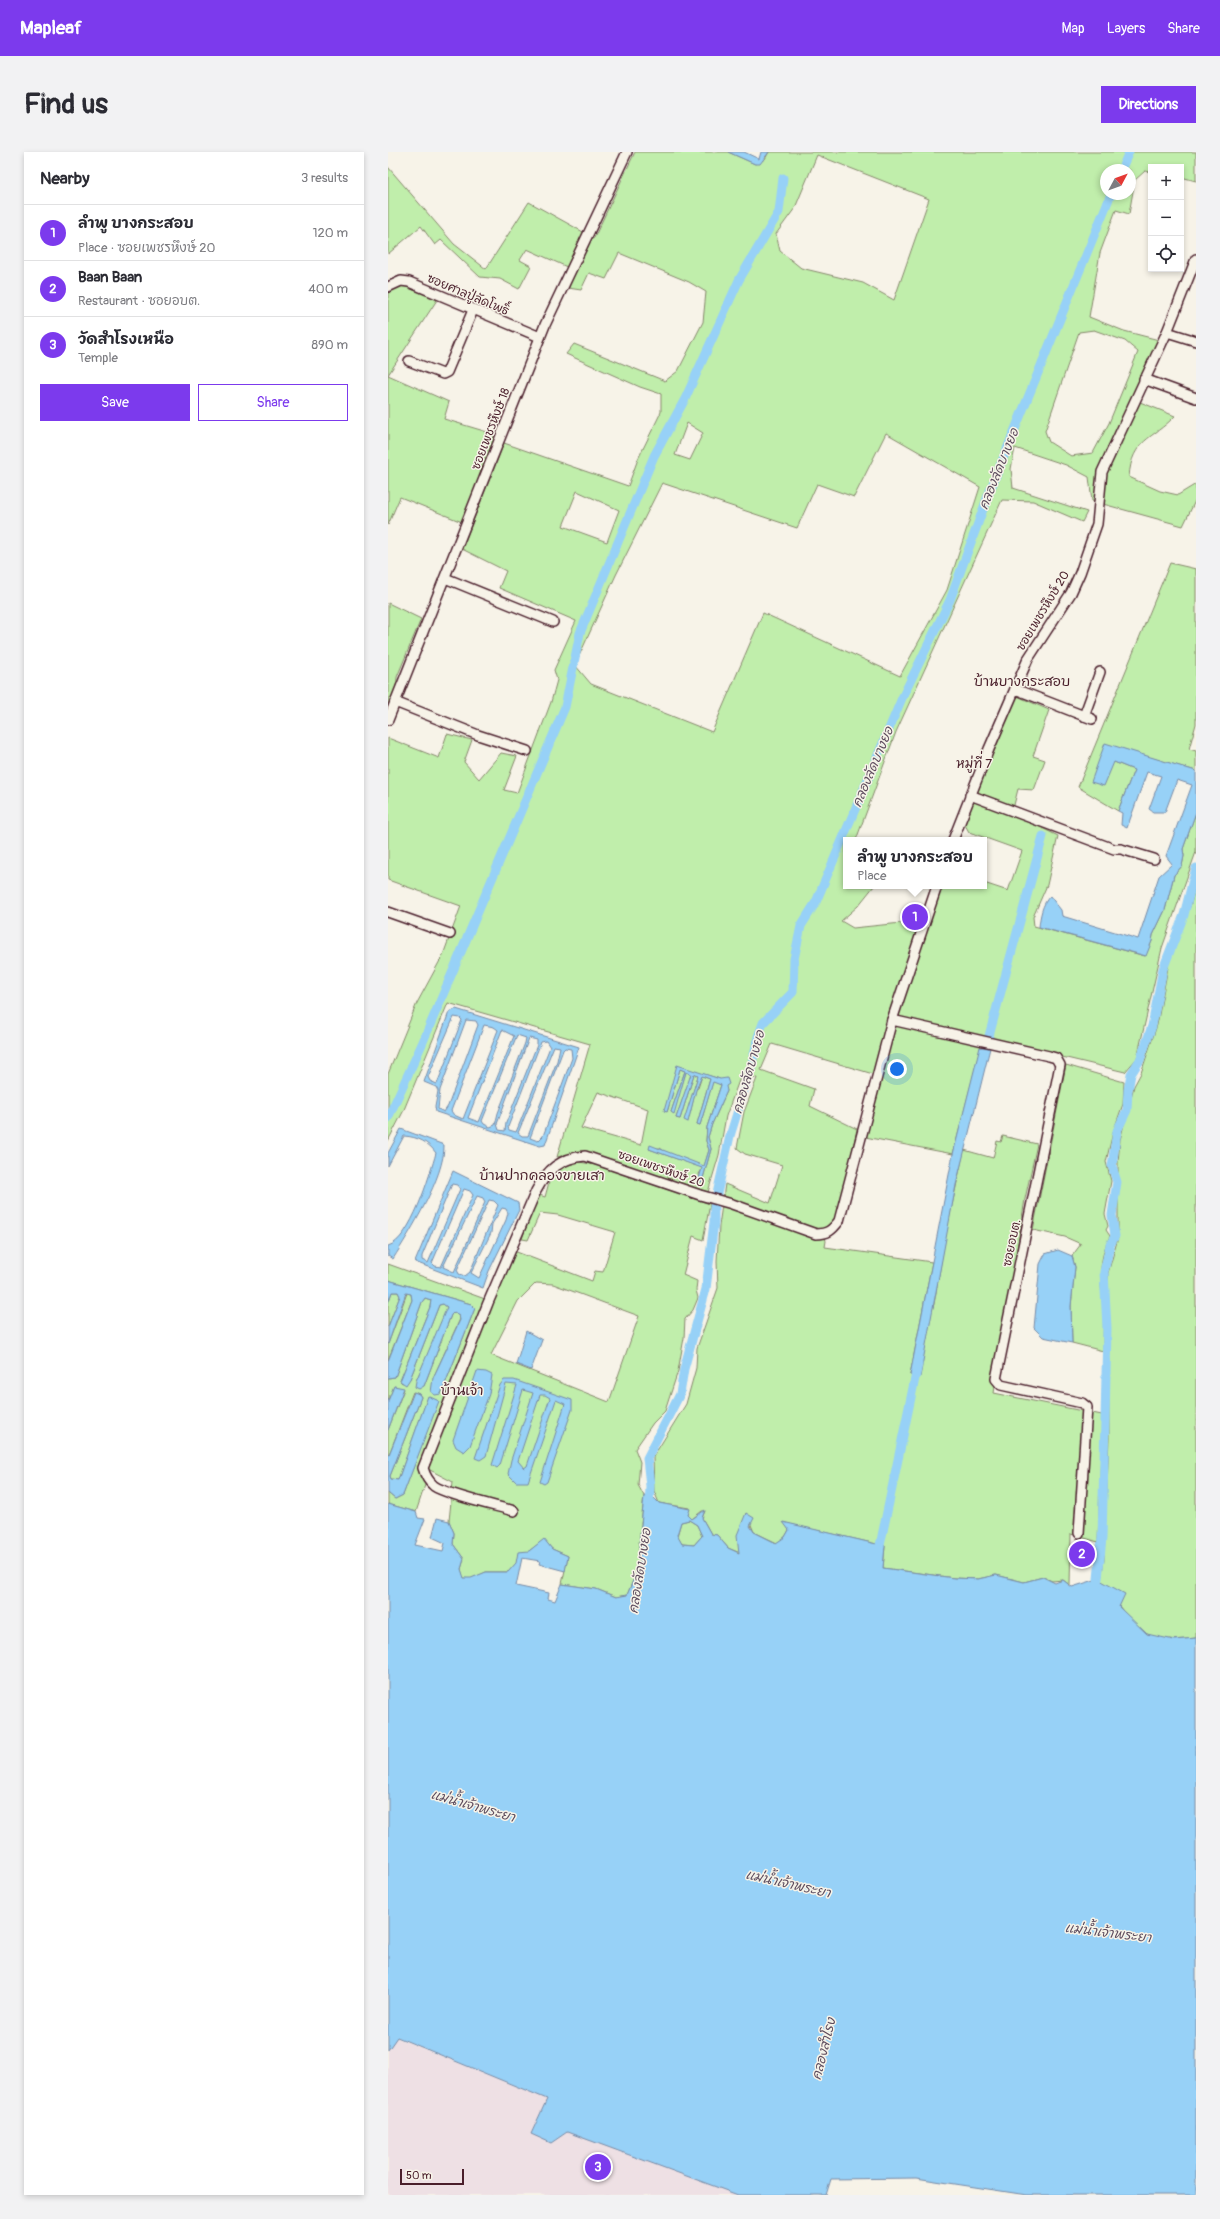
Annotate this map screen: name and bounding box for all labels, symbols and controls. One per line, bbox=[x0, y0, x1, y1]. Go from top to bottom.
text: Mapleaf bbox=[20, 16, 82, 40]
text: Map bbox=[1062, 20, 1085, 37]
text: Layers bbox=[1107, 20, 1145, 37]
text: Share bbox=[1167, 20, 1200, 37]
button: Directions bbox=[1101, 86, 1196, 123]
text: Find us bbox=[24, 87, 108, 122]
north arrow bbox=[1100, 164, 1136, 200]
map controls bbox=[1148, 164, 1184, 272]
button: + bbox=[1148, 164, 1184, 200]
text: Nearby bbox=[40, 168, 89, 189]
text: 3 results bbox=[301, 170, 348, 186]
button: − bbox=[1148, 200, 1184, 236]
text: ลำพู บางกระสอบ bbox=[78, 214, 194, 233]
text: 1 bbox=[50, 225, 56, 241]
text: 120 m bbox=[312, 225, 348, 241]
button: locate bbox=[1148, 236, 1184, 272]
text: Place · ซอยเพชรหึงษ์ 20 bbox=[78, 240, 215, 256]
street label: ซอยศาลปู่ลัดโพธิ์ bbox=[424, 267, 513, 320]
text: Baan Baan bbox=[78, 268, 142, 287]
text: 2 bbox=[49, 281, 57, 297]
text: 400 m bbox=[308, 281, 348, 297]
text: Restaurant · ซอยอบต. bbox=[78, 293, 200, 309]
text: วัดสำโรงเหนือ bbox=[78, 330, 174, 349]
text: 3 bbox=[49, 337, 57, 353]
text: 890 m bbox=[312, 337, 348, 353]
text: Temple bbox=[78, 350, 118, 366]
button: Save bbox=[40, 384, 190, 421]
button: Share bbox=[198, 384, 348, 421]
street label: ซอยเพชรหึงษ์ 18 bbox=[468, 386, 514, 472]
water label: คลองลัดบางยอ bbox=[976, 425, 1023, 512]
street label: ซอยเพชรหึงษ์ 20 bbox=[1012, 568, 1073, 654]
district label: บ้านบางกระสอบ bbox=[974, 673, 1070, 690]
water label: คลองลัดบางยอ bbox=[849, 723, 898, 810]
district label: หมู่ที่ 7 bbox=[956, 750, 992, 773]
popup bbox=[843, 837, 987, 889]
text: ลำพู บางกระสอบ bbox=[857, 848, 973, 867]
text: Place bbox=[857, 868, 887, 884]
pin: 1 bbox=[902, 902, 928, 932]
water label: คลองลัดบางยอ bbox=[729, 1027, 769, 1115]
your location bbox=[887, 1059, 907, 1079]
street label: ซอยเพชรหึงษ์ 20 bbox=[616, 1146, 707, 1191]
district label: บ้านปากคลองขายเสา bbox=[479, 1167, 605, 1184]
street label: ซอยอบต. bbox=[1000, 1218, 1024, 1268]
district label: บ้านเจ้า bbox=[441, 1382, 483, 1399]
water label: คลองลัดบางยอ bbox=[625, 1526, 655, 1615]
pin: 2 bbox=[1069, 1539, 1095, 1569]
water label: แม่น้ำเจ้าพระยา bbox=[429, 1782, 519, 1826]
water label: แม่น้ำเจ้าพระยา bbox=[744, 1862, 834, 1902]
water label: แม่น้ำเจ้าพระยา bbox=[1064, 1915, 1154, 1946]
water label: คลองสำโรง bbox=[808, 2015, 840, 2082]
pin: 3 bbox=[585, 2152, 611, 2182]
scale bar bbox=[400, 2167, 464, 2186]
text: 50 m bbox=[406, 2169, 432, 2182]

